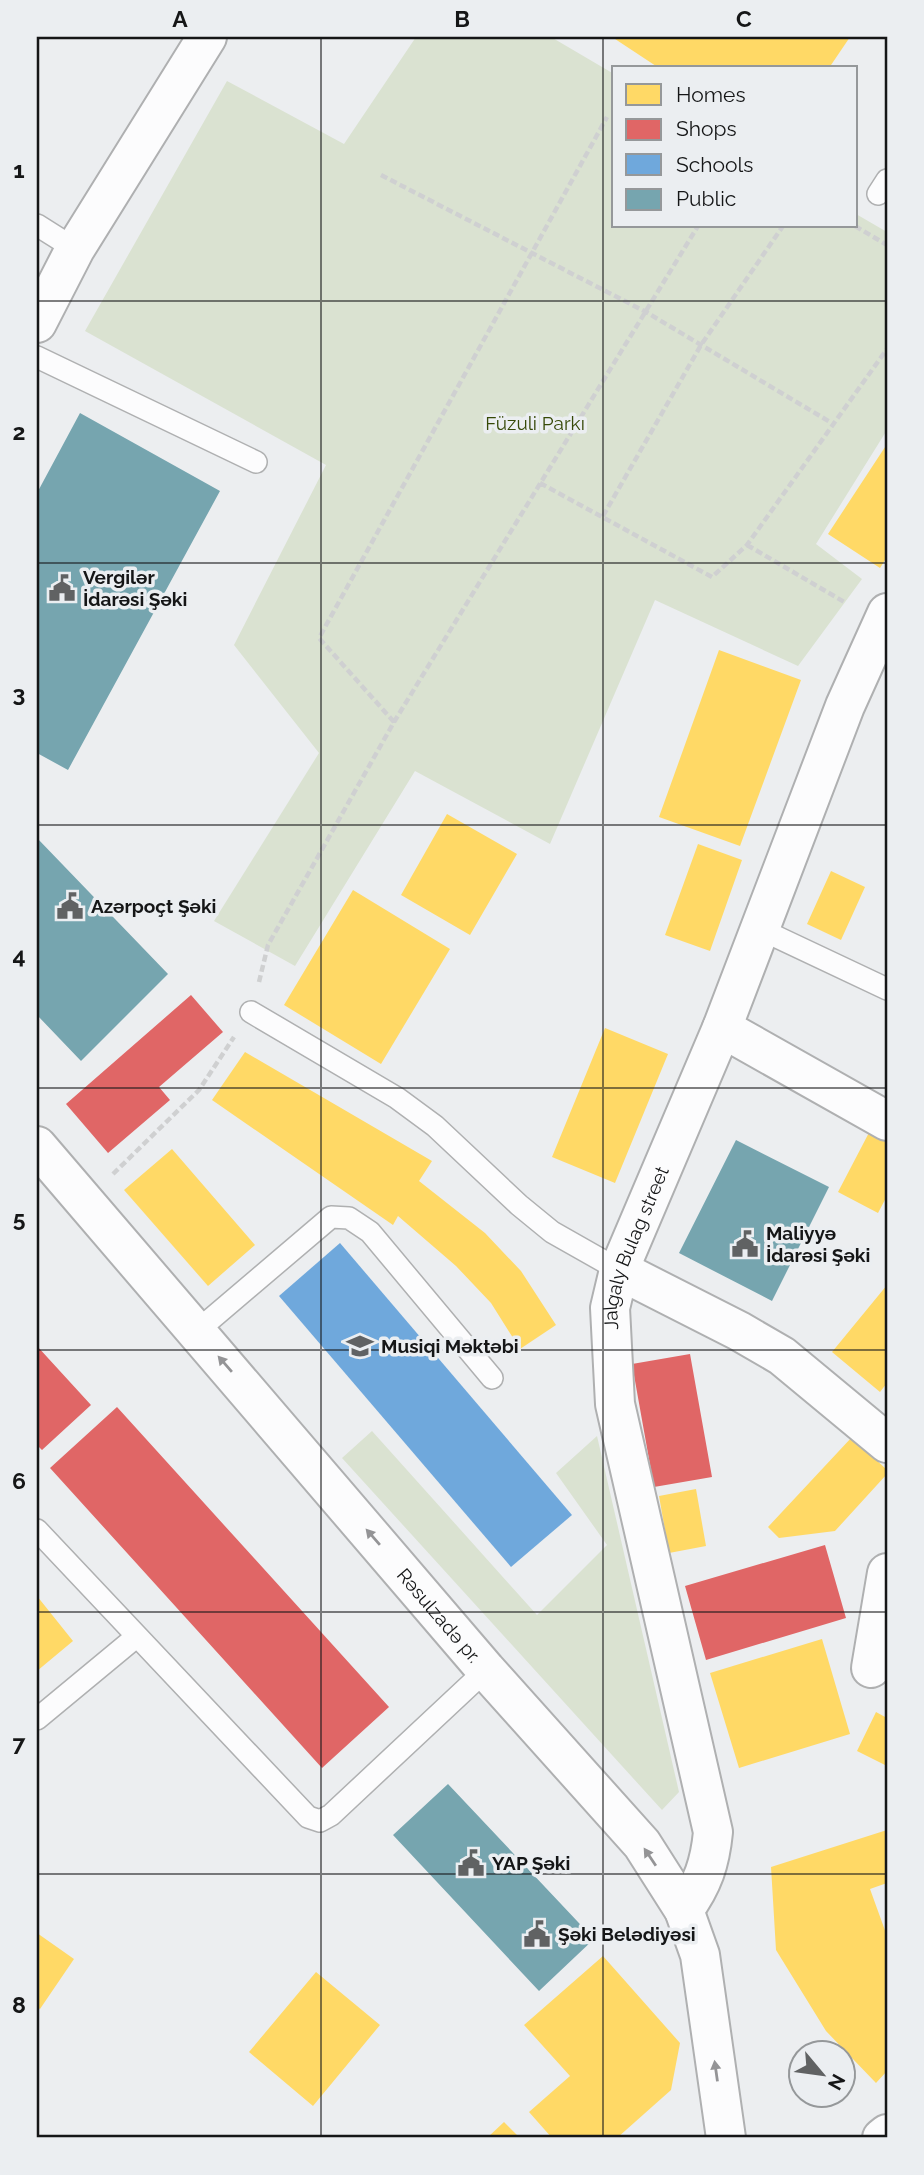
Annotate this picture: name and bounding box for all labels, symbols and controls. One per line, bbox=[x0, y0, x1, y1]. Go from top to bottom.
text: A bbox=[172, 5, 188, 32]
text: B bbox=[454, 5, 470, 32]
text: C bbox=[736, 5, 752, 32]
legend bbox=[612, 66, 858, 228]
text: Homes bbox=[676, 82, 746, 107]
text: Shops bbox=[676, 116, 737, 141]
text: Schools bbox=[676, 152, 753, 177]
text: 1 bbox=[13, 156, 25, 183]
text: Public bbox=[676, 186, 736, 211]
park label: Füzuli Parkı bbox=[485, 412, 585, 434]
text: 2 bbox=[13, 418, 25, 445]
place label: Vergilər İdarəsi Şəki bbox=[83, 566, 187, 610]
public building icon: Vergilər İdarəsi Şəki bbox=[47, 573, 77, 603]
text: 3 bbox=[13, 680, 25, 707]
public building icon: Azərpoçt Şəki bbox=[55, 891, 85, 921]
place label: Azərpoçt Şəki bbox=[91, 895, 216, 917]
text: 4 bbox=[12, 942, 26, 969]
street label: Jalgaly Bulag street bbox=[599, 1162, 673, 1331]
text: 5 bbox=[13, 1205, 26, 1232]
place label: Maliyyə İdarəsi Şəki bbox=[766, 1222, 870, 1266]
public building icon: Maliyyə İdarəsi Şəki bbox=[730, 1229, 760, 1259]
school or university icon: Musiqi Məktəbi bbox=[345, 1331, 375, 1361]
place label: Musiqi Məktəbi bbox=[381, 1335, 519, 1357]
one-way arrow bbox=[218, 1356, 233, 1373]
text: 6 bbox=[12, 1467, 26, 1494]
one-way arrow bbox=[366, 1529, 381, 1546]
street label: Rəsulzadə pr. bbox=[393, 1564, 485, 1667]
text: 7 bbox=[13, 1729, 26, 1756]
one-way arrow bbox=[644, 1847, 657, 1867]
public building icon: YAP Şəki bbox=[456, 1848, 486, 1878]
place label: YAP Şəki bbox=[492, 1852, 570, 1874]
public building icon: Şəki Belədiyəsi bbox=[522, 1919, 552, 1949]
place label: Şəki Belədiyəsi bbox=[558, 1923, 696, 1945]
text: 8 bbox=[12, 1991, 26, 2018]
north arrow bbox=[788, 2038, 858, 2108]
one-way arrow bbox=[711, 2060, 722, 2082]
text: N bbox=[824, 2071, 850, 2094]

